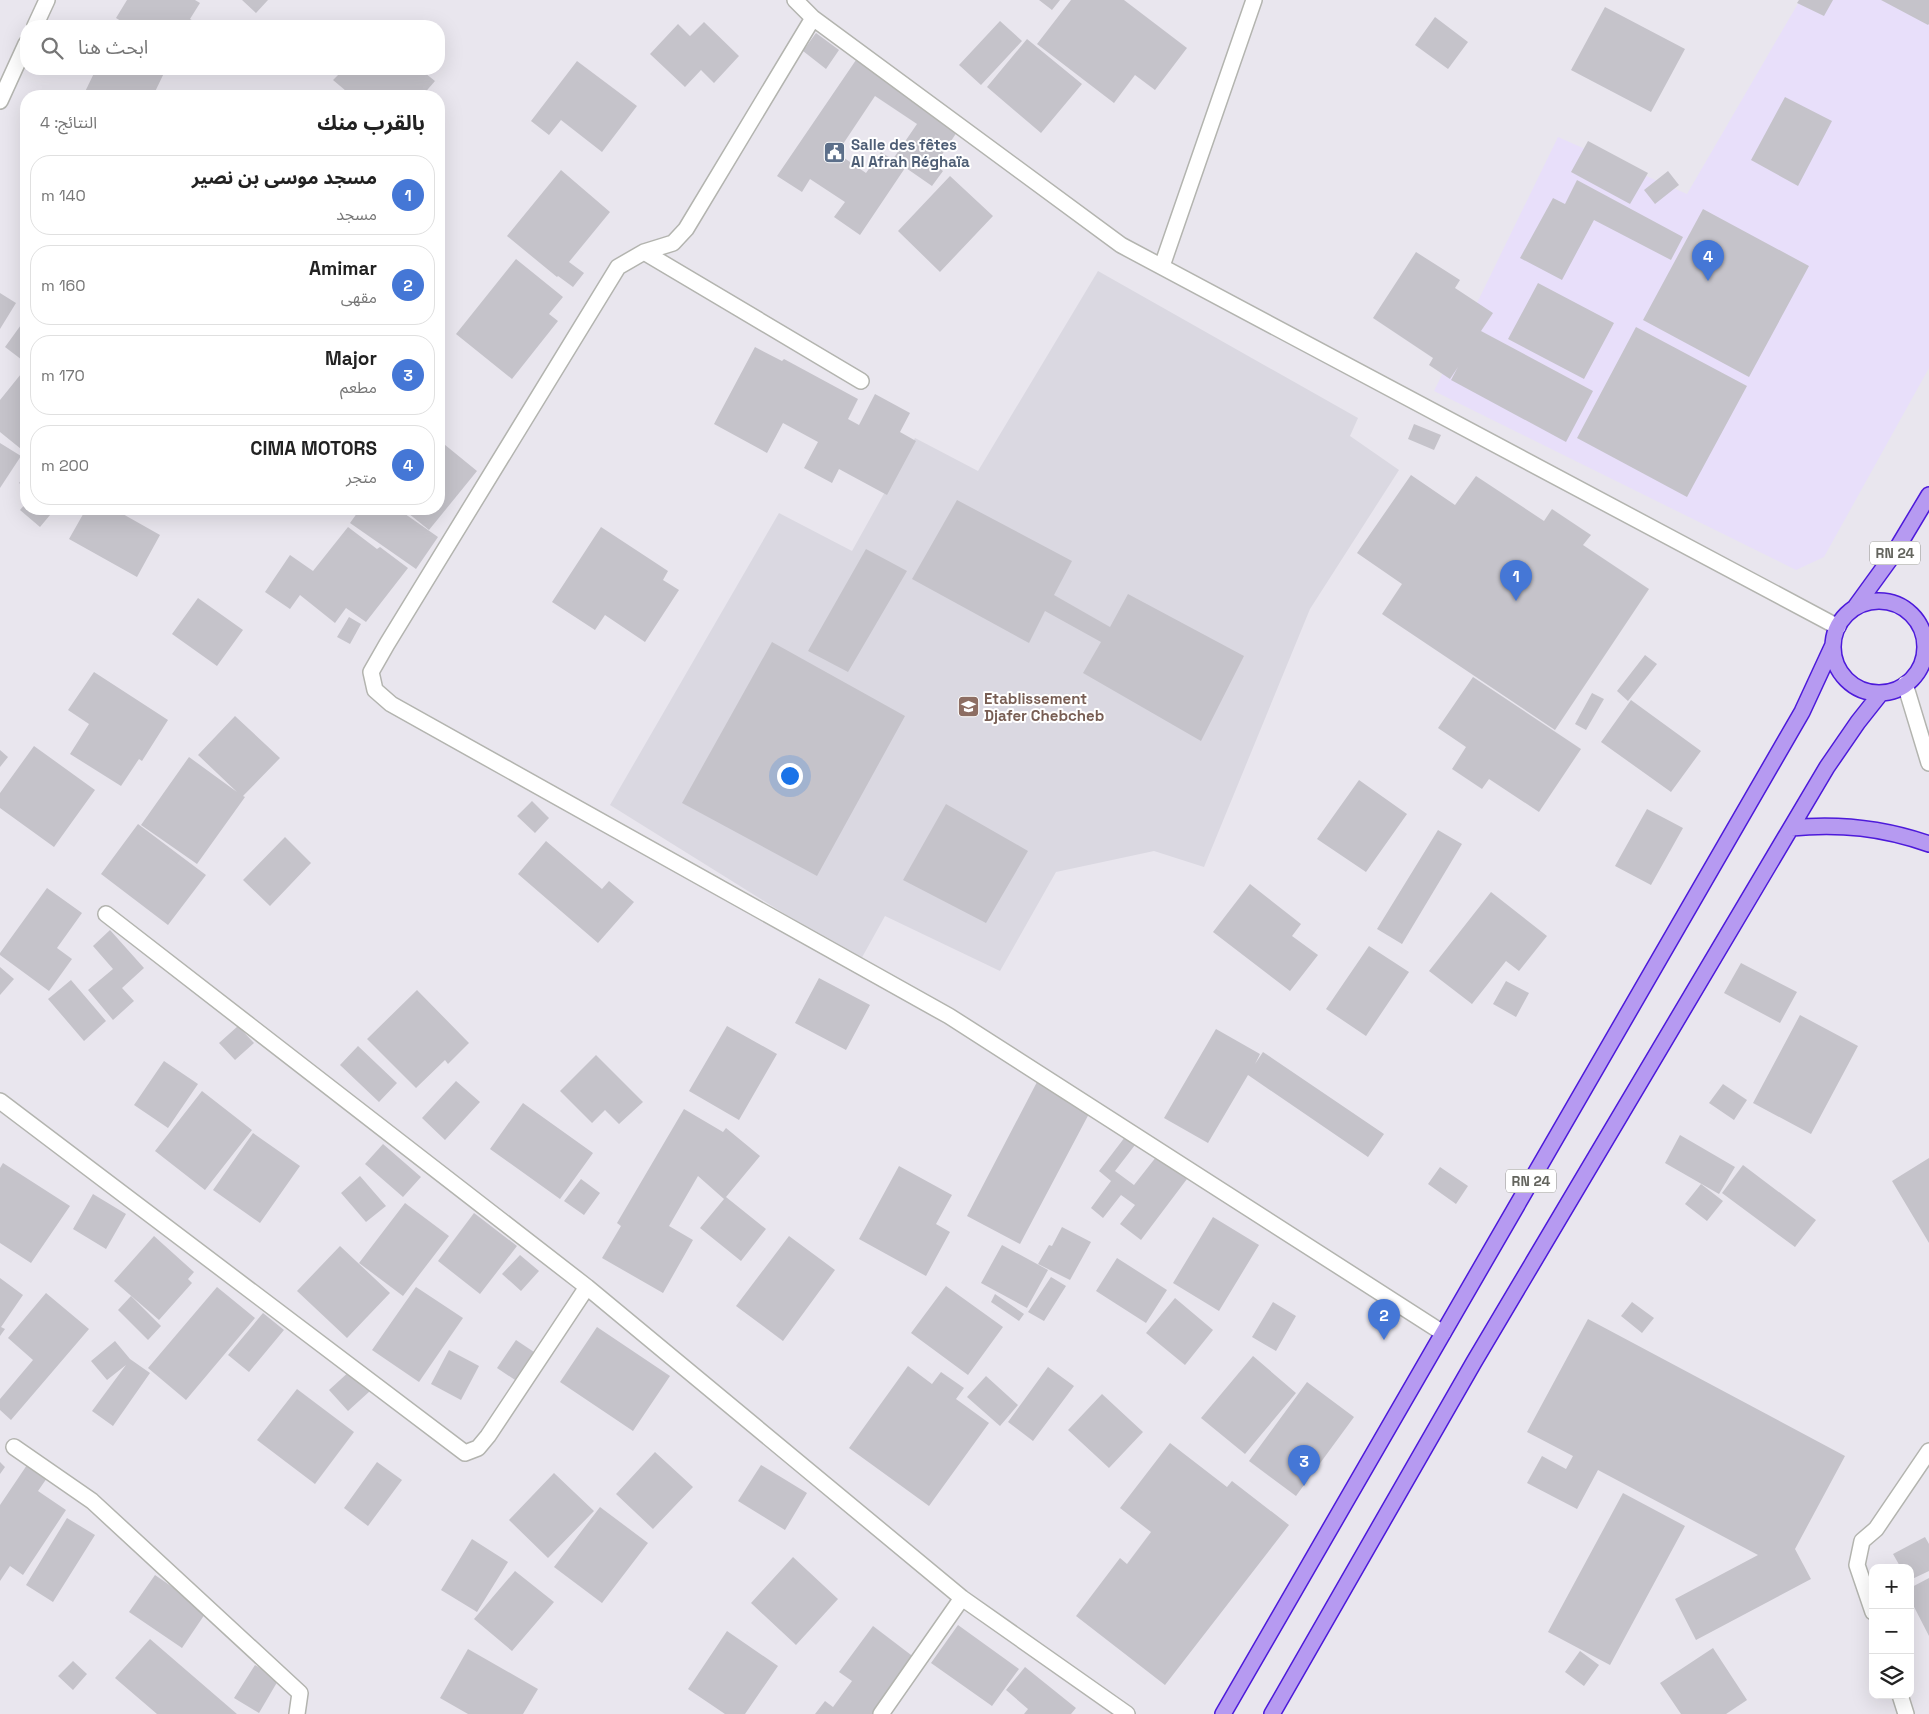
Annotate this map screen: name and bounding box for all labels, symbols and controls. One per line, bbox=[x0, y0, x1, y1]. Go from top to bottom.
search box bbox=[20, 20, 445, 75]
icon: search bbox=[38, 34, 66, 62]
text: ابحث هنا bbox=[78, 35, 148, 60]
text: بالقرب منك bbox=[317, 109, 425, 136]
text: النتائج: 4 bbox=[40, 112, 97, 133]
place label: Salle des fêtes Al Afrah Réghaïa bbox=[851, 135, 970, 171]
public building icon: Salle des fêtes Al Afrah Réghaïa bbox=[823, 141, 847, 165]
text: مسجد موسى بن نصير bbox=[192, 165, 377, 190]
text: 140 m bbox=[41, 185, 86, 206]
text: 1 bbox=[404, 185, 412, 206]
text: مسجد bbox=[336, 204, 377, 225]
pin: 4 bbox=[1692, 240, 1724, 281]
text: Amimar bbox=[309, 256, 377, 281]
text: 160 m bbox=[41, 275, 86, 296]
text: 2 bbox=[403, 275, 413, 296]
text: مقهى bbox=[341, 287, 377, 308]
text: Major bbox=[325, 346, 377, 371]
text: 170 m bbox=[41, 365, 85, 386]
text: 3 bbox=[403, 365, 413, 386]
text: مطعم bbox=[340, 377, 377, 398]
text: CIMA MOTORS bbox=[250, 436, 377, 461]
text: 200 m bbox=[41, 455, 89, 476]
text: 4 bbox=[403, 455, 413, 476]
text: متجر bbox=[346, 467, 377, 488]
road number: RN 24 bbox=[1870, 542, 1920, 564]
pin: 1 bbox=[1500, 560, 1532, 601]
place label: Etablissement Djafer Chebcheb bbox=[984, 689, 1104, 725]
school or university icon: Etablissement Djafer Chebcheb bbox=[956, 695, 980, 719]
your location bbox=[777, 763, 803, 789]
road number: RN 24 bbox=[1506, 1170, 1556, 1192]
pin: 2 bbox=[1368, 1299, 1400, 1340]
pin: 3 bbox=[1288, 1445, 1320, 1486]
map controls bbox=[1869, 1564, 1914, 1699]
button: + bbox=[1869, 1564, 1914, 1609]
button: − bbox=[1869, 1609, 1914, 1654]
button: layers bbox=[1869, 1654, 1914, 1699]

